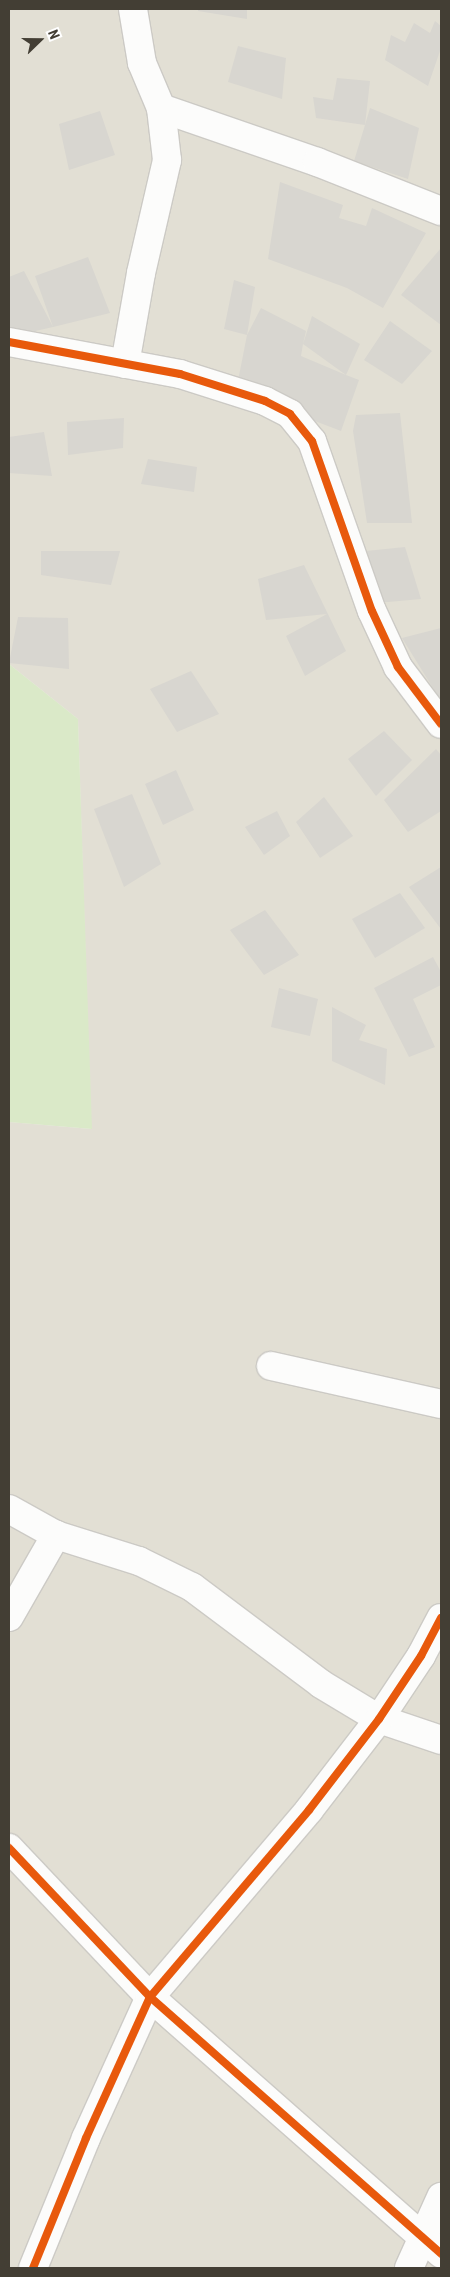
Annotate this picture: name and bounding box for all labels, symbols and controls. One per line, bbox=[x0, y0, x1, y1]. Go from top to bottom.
north arrow bbox=[15, 15, 65, 65]
text: N bbox=[45, 27, 63, 41]

